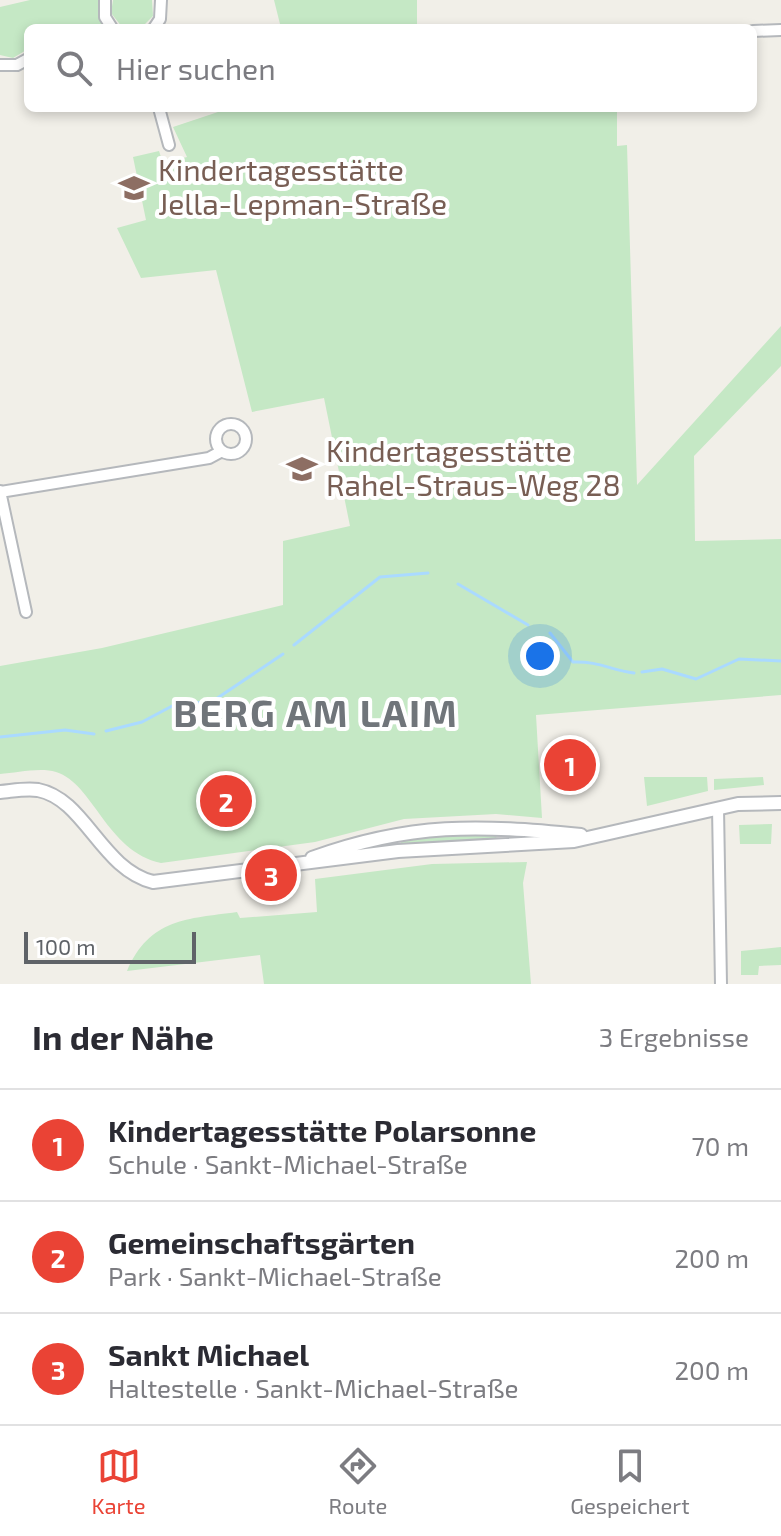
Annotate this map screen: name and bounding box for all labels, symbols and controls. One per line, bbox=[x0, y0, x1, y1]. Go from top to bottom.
search box bbox=[24, 24, 757, 112]
icon: search bbox=[52, 46, 96, 90]
text: Hier suchen bbox=[116, 50, 276, 86]
place label: Kindertagesstätte Jella-Lepman-Straße bbox=[158, 151, 447, 221]
school or university icon: Kindertagesstätte Jella-Lepman-Straße bbox=[117, 171, 151, 205]
place label: Kindertagesstätte Rahel-Straus-Weg 28 bbox=[326, 432, 621, 502]
school or university icon: Kindertagesstätte Rahel-Straus-Weg 28 bbox=[285, 452, 319, 486]
your location bbox=[520, 636, 560, 676]
district label: BERG AM LAIM bbox=[173, 689, 459, 735]
pin: 1 bbox=[544, 735, 596, 795]
pin: 2 bbox=[200, 771, 252, 831]
pin: 3 bbox=[245, 845, 297, 905]
scale bar bbox=[24, 928, 196, 964]
text: 100 m bbox=[36, 933, 95, 959]
text: In der Nähe bbox=[32, 1016, 214, 1057]
text: 3 Ergebnisse bbox=[599, 1021, 749, 1052]
text: Kindertagesstätte Polarsonne bbox=[108, 1112, 536, 1148]
text: 1 bbox=[52, 1130, 64, 1161]
text: 70 m bbox=[691, 1130, 749, 1161]
text: Schule · Sankt-Michael-Straße bbox=[108, 1148, 468, 1179]
text: Gemeinschaftsgärten bbox=[108, 1224, 415, 1260]
text: 2 bbox=[50, 1242, 66, 1273]
text: 200 m bbox=[674, 1242, 749, 1273]
text: Park · Sankt-Michael-Straße bbox=[108, 1260, 442, 1291]
text: Sankt Michael bbox=[108, 1336, 309, 1372]
text: 3 bbox=[51, 1354, 65, 1385]
text: 200 m bbox=[674, 1354, 749, 1385]
text: Haltestelle · Sankt-Michael-Straße bbox=[108, 1372, 518, 1403]
tab: Karte bbox=[91, 1444, 146, 1518]
tab: Route bbox=[328, 1444, 387, 1518]
tab: Gespeichert bbox=[570, 1444, 690, 1518]

